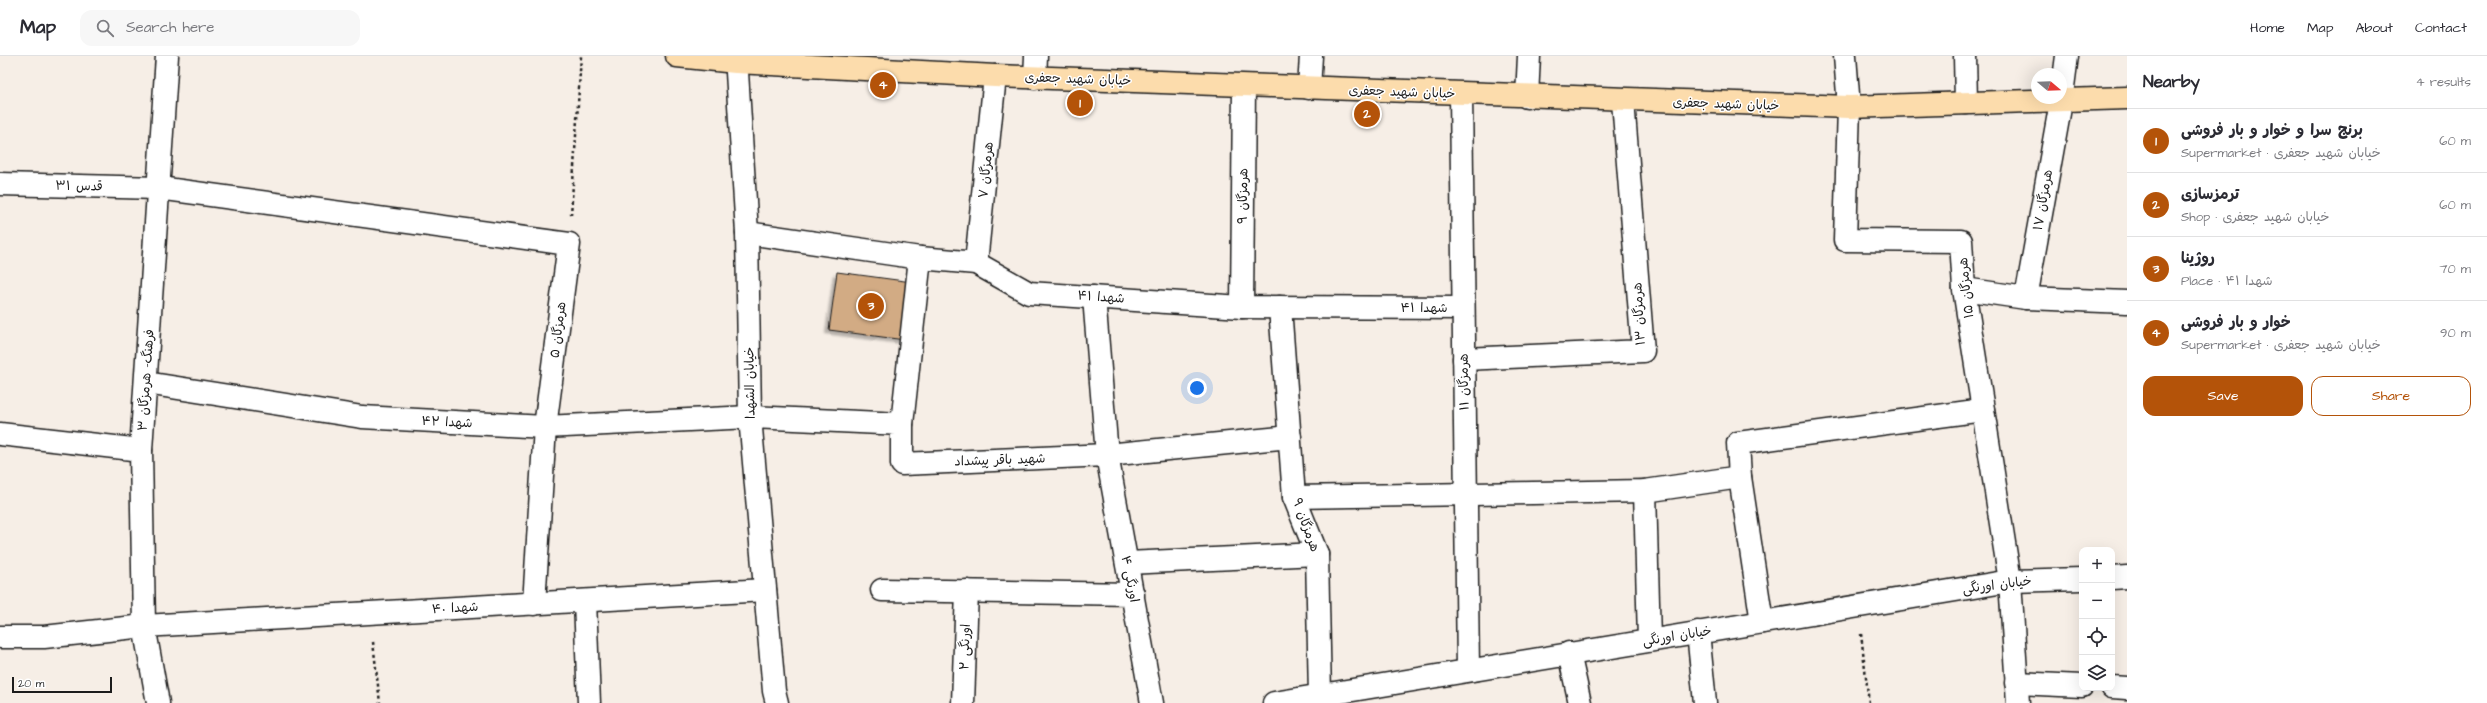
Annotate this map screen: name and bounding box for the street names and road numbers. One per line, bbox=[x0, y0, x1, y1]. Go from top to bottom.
street label: خیابان شهید جعفری bbox=[1024, 68, 1132, 90]
street label: خیابان شهید جعفری bbox=[1348, 81, 1456, 103]
street label: خیابان شهید جعفری bbox=[1672, 93, 1780, 115]
street label: هرمزگان ۷ bbox=[974, 141, 998, 199]
street label: هرمزگان ۹ bbox=[1234, 168, 1252, 224]
street label: هرمزگان ۱۷ bbox=[2029, 168, 2057, 232]
street label: قدس ۳۱ bbox=[55, 177, 103, 195]
street label: هرمزگان ۱۵ bbox=[1954, 257, 1978, 319]
street label: هرمزگان ۱۳ bbox=[1628, 282, 1650, 346]
street label: شهدا ۴۱ bbox=[1077, 286, 1125, 308]
street label: شهدا ۴۱ bbox=[1400, 299, 1448, 317]
street label: هرمزگان ۵ bbox=[546, 301, 570, 359]
street label: فرهنگ- هرمزگان ۳ bbox=[133, 328, 159, 432]
street label: خیابان الشهدا bbox=[740, 347, 760, 419]
street label: هرمزگان ۱۱ bbox=[1455, 353, 1473, 411]
street label: شهدا ۴۲ bbox=[421, 412, 473, 432]
street label: شهید باقر پیشداد bbox=[954, 449, 1046, 471]
street label: هرمزگان ۹ bbox=[1288, 496, 1324, 554]
street label: اورنگی ۴ bbox=[1117, 554, 1143, 604]
street label: خیابان اورنگی bbox=[1961, 572, 2033, 598]
street label: شهدا ۴۰ bbox=[431, 598, 479, 618]
street label: خیابان اورنگی bbox=[1641, 622, 1713, 650]
street label: اورنگی ۲ bbox=[955, 624, 975, 670]

